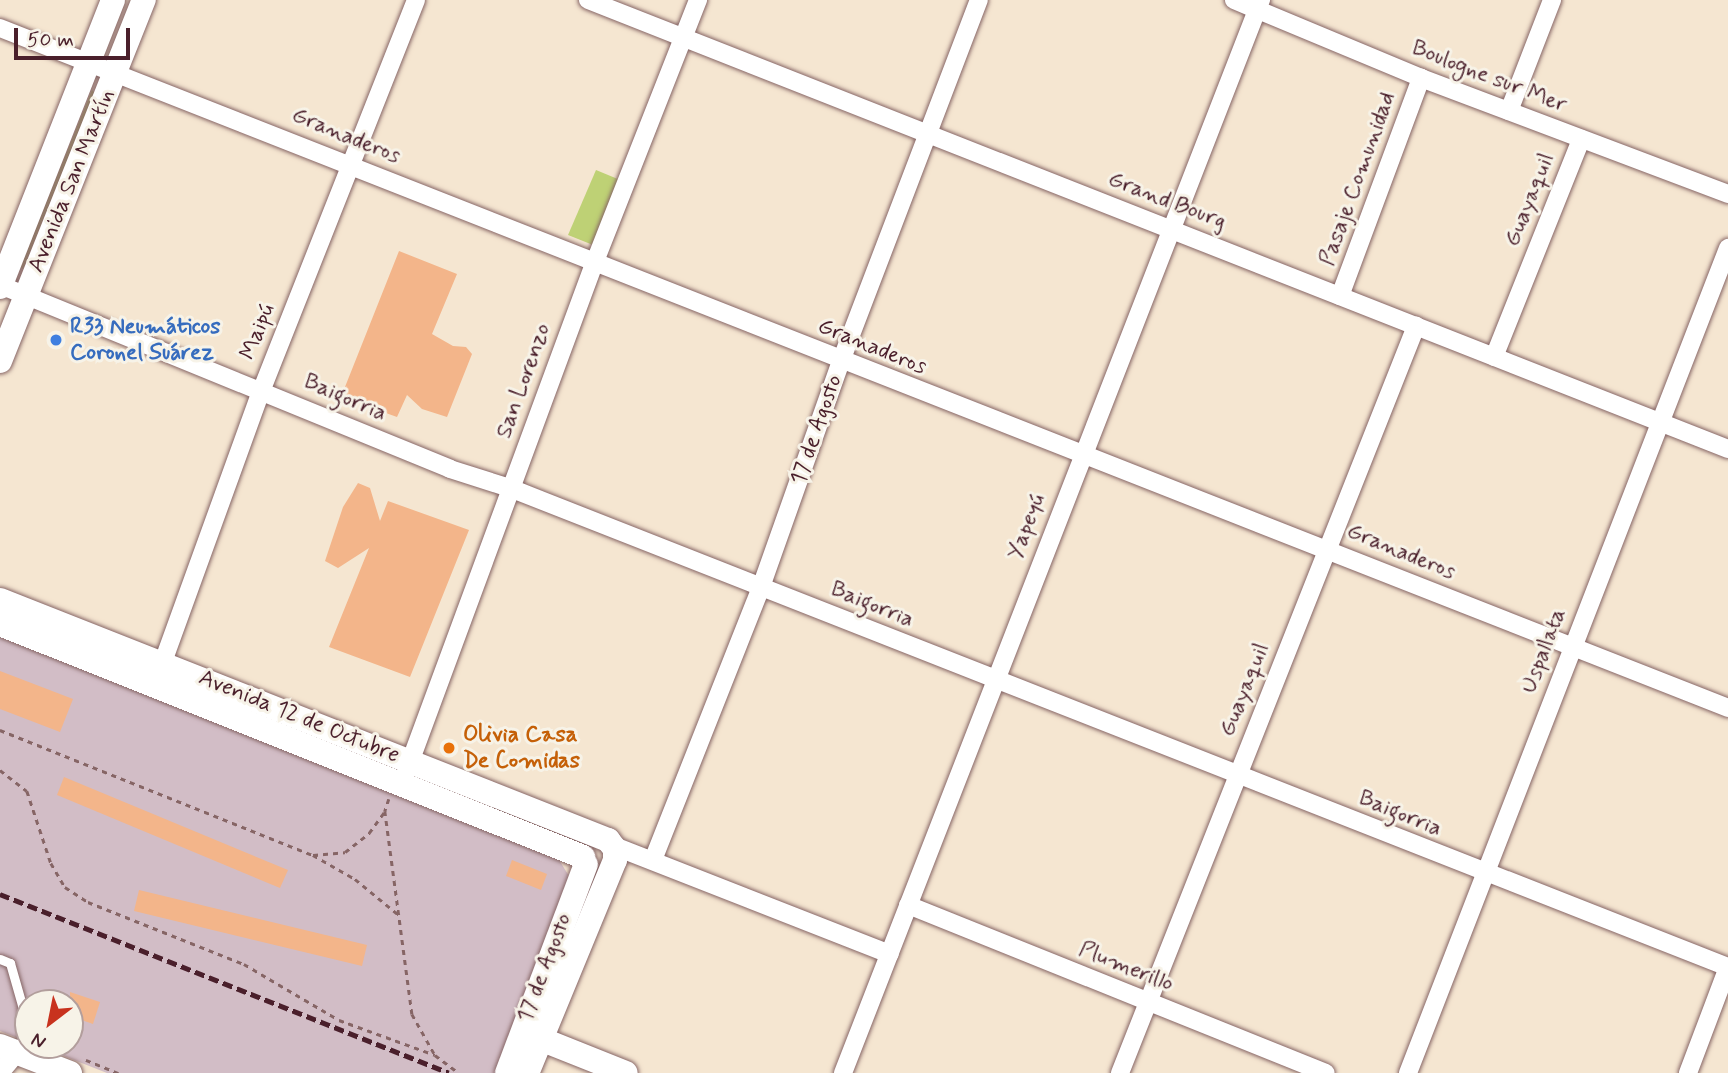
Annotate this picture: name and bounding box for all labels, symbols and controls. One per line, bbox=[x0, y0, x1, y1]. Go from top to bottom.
scale bar bbox=[18, 14, 133, 58]
text: 50 m bbox=[27, 26, 74, 54]
street label: Boulogne sur Mer bbox=[1407, 35, 1571, 119]
street label: Avenida San Martín bbox=[22, 84, 122, 278]
street label: Pasaje Comunidad bbox=[1314, 88, 1402, 270]
street label: Granaderos bbox=[288, 102, 404, 170]
street label: Guayaquil bbox=[1499, 149, 1561, 251]
street label: Grand Bourg bbox=[1104, 166, 1230, 236]
street label: Maipú bbox=[234, 300, 282, 364]
place label: R33 Neumáticos Coronel Suárez bbox=[70, 313, 221, 367]
street label: Granaderos bbox=[814, 313, 930, 381]
street label: San Lorenzo bbox=[490, 317, 558, 445]
marker: R33 Neumáticos Coronel Suárez bbox=[48, 332, 64, 348]
street label: Baigorria bbox=[299, 368, 391, 428]
street label: 17 de Agosto bbox=[785, 371, 849, 489]
street label: Yapeyú bbox=[1002, 490, 1052, 564]
street label: Granaderos bbox=[1343, 518, 1459, 586]
street label: Baigorria bbox=[826, 576, 918, 634]
street label: Uspallata bbox=[1515, 605, 1573, 697]
street label: Guayaquil bbox=[1214, 639, 1276, 741]
street label: Avenida 12 de Octubre bbox=[194, 664, 404, 770]
place label: Olivia Casa De Comidas bbox=[463, 721, 585, 775]
marker: Olivia Casa De Comidas bbox=[441, 740, 457, 756]
street label: Baigorria bbox=[1354, 785, 1446, 843]
street label: 17 de Agosto bbox=[511, 909, 579, 1027]
street label: Plumerillo bbox=[1075, 936, 1177, 998]
north arrow bbox=[14, 989, 84, 1059]
text: N bbox=[27, 1027, 51, 1054]

